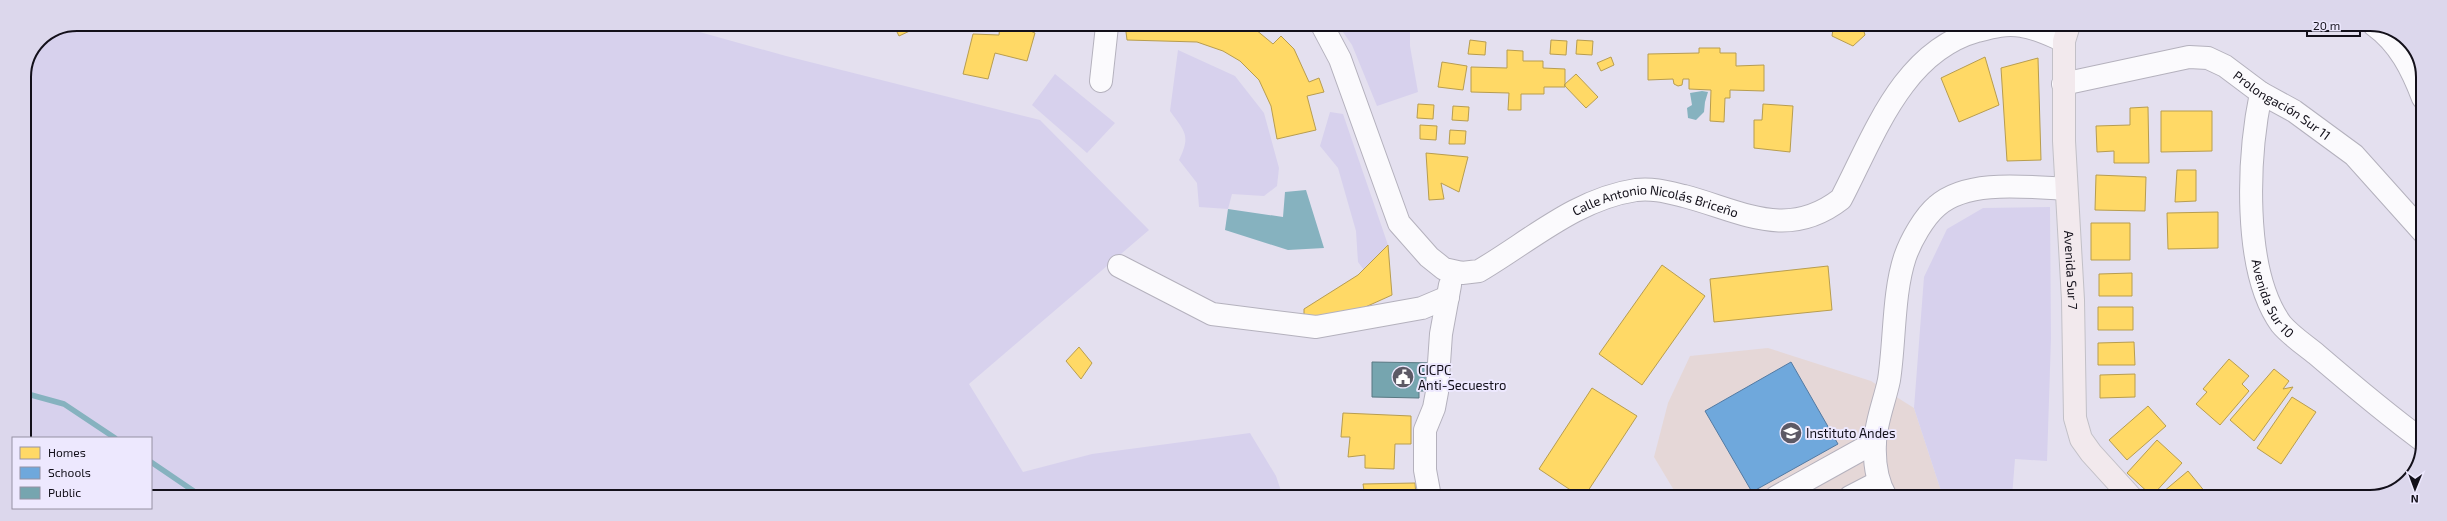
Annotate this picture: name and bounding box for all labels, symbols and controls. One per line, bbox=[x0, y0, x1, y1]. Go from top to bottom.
scale bar bbox=[2307, 12, 2360, 38]
text: 20 m bbox=[2313, 18, 2340, 32]
street label: Prolongación Sur 11 bbox=[2230, 67, 2334, 143]
text: Calle Antonio Nicolás Briceño bbox=[1569, 181, 1740, 220]
street label: Calle Antonio Nicolás Briceño bbox=[1570, 206, 1742, 222]
street label: Avenida Sur 7 bbox=[2061, 230, 2081, 310]
street label: Avenida Sur 10 bbox=[2249, 258, 2298, 341]
place label: CICPC Anti-Secuestro bbox=[1418, 362, 1507, 393]
public building icon: CICPC Anti-Secuestro bbox=[1390, 364, 1416, 390]
school or university icon: Instituto Andes bbox=[1778, 420, 1804, 446]
place label: Instituto Andes bbox=[1806, 425, 1896, 441]
legend bbox=[12, 437, 152, 509]
text: Homes bbox=[48, 445, 86, 459]
text: Schools bbox=[48, 465, 91, 479]
north arrow bbox=[2395, 469, 2435, 509]
text: Public bbox=[48, 485, 81, 499]
text: N bbox=[2411, 493, 2419, 506]

